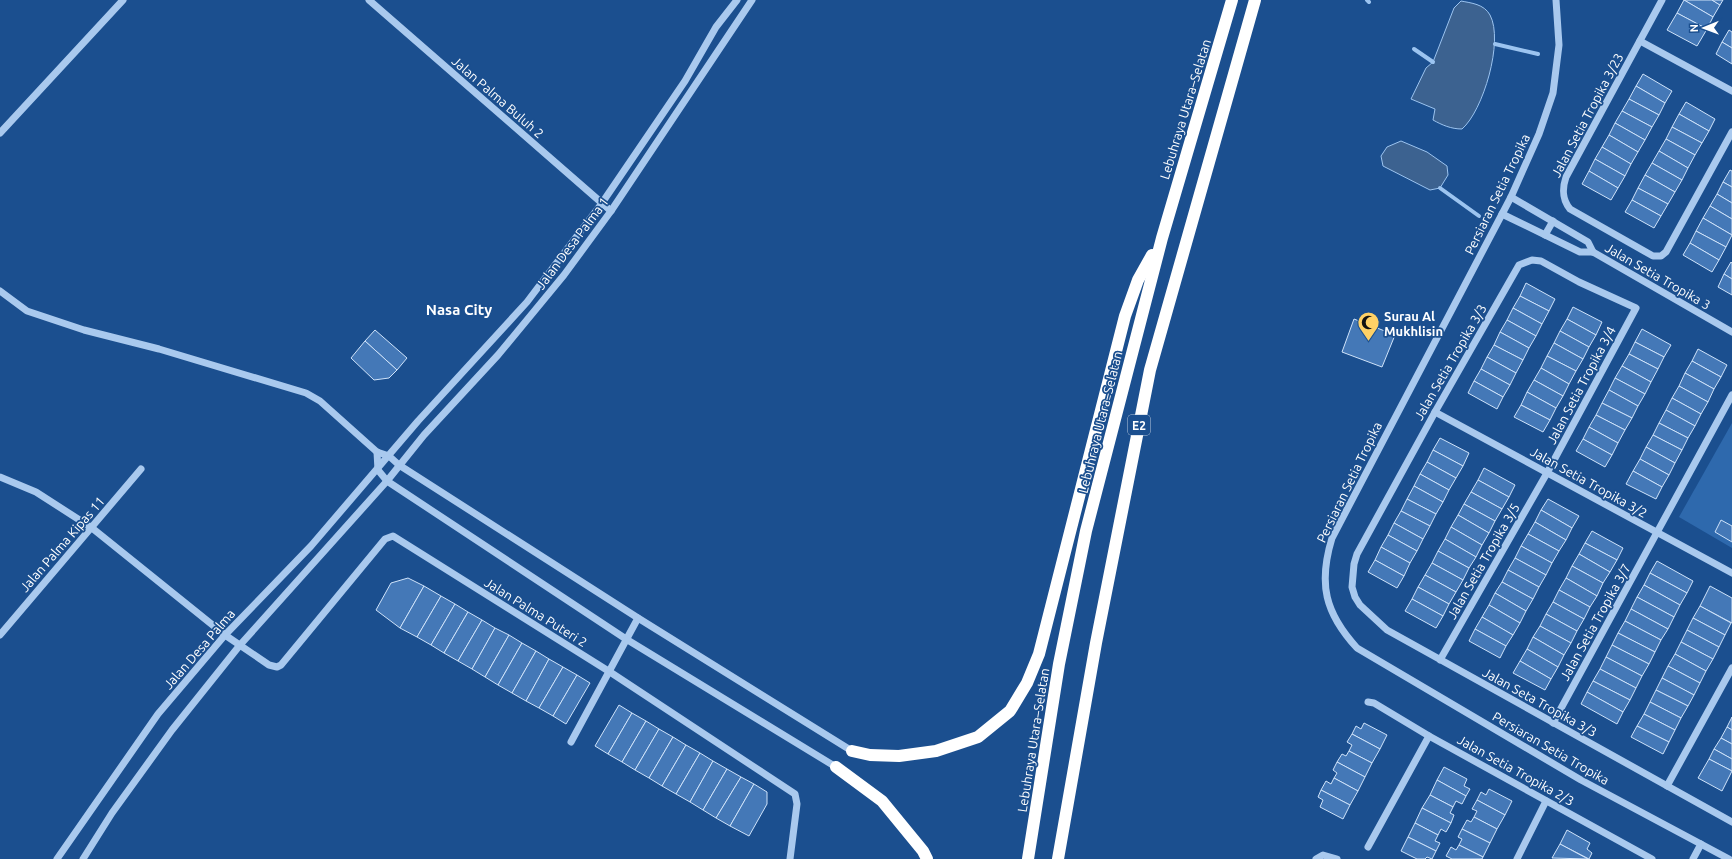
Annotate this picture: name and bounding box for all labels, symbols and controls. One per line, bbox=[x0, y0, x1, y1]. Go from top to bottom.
north arrow bbox=[1684, 8, 1724, 48]
text: N bbox=[1688, 24, 1700, 32]
street label: Lebuhraya Utara–Selatan bbox=[1157, 37, 1213, 181]
street label: Jalan Setia Tropika 3/23 bbox=[1548, 51, 1626, 179]
street label: Jalan Palma Buluh 2 bbox=[449, 54, 547, 140]
street label: Persiaran Setia Tropika bbox=[1462, 131, 1532, 257]
street label: Jalan Desa Palma 1 bbox=[533, 194, 611, 292]
street label: Jalan Setia Tropika 3 bbox=[1603, 240, 1713, 312]
district label: Nasa City bbox=[426, 301, 492, 318]
street label: Jalan Setia Tropika 3/3 bbox=[1411, 302, 1489, 422]
place label: Surau Al Mukhlisin bbox=[1384, 309, 1443, 338]
mosque icon: Surau Al Mukhlisin bbox=[1355, 310, 1381, 343]
street label: Jalan Setia Tropika 3/4 bbox=[1544, 324, 1618, 446]
street label: Lebuhraya Utara–Selatan bbox=[1076, 350, 1124, 494]
road number: E2 bbox=[1128, 415, 1150, 435]
street label: Persiaran Setia Tropika bbox=[1314, 419, 1384, 545]
street label: Jalan Setia Tropika 3/2 bbox=[1528, 444, 1650, 520]
street label: Jalan Palma Kipas 11 bbox=[17, 494, 107, 594]
street label: Jalan Setia Tropika 3/5 bbox=[1444, 501, 1522, 621]
street label: Jalan Setia Tropika 3/7 bbox=[1557, 561, 1633, 683]
street label: Jalan Palma Puteri 2 bbox=[482, 575, 590, 649]
street label: Jalan Desa Palma bbox=[161, 606, 237, 692]
street label: Jalan Seta Tropika 3/3 bbox=[1481, 665, 1599, 739]
street label: Lebuhraya Utara–Selatan bbox=[1015, 667, 1051, 813]
street label: Persiaran Setia Tropika bbox=[1490, 709, 1612, 787]
street label: Jalan Setia Tropika 2/3 bbox=[1455, 732, 1577, 808]

